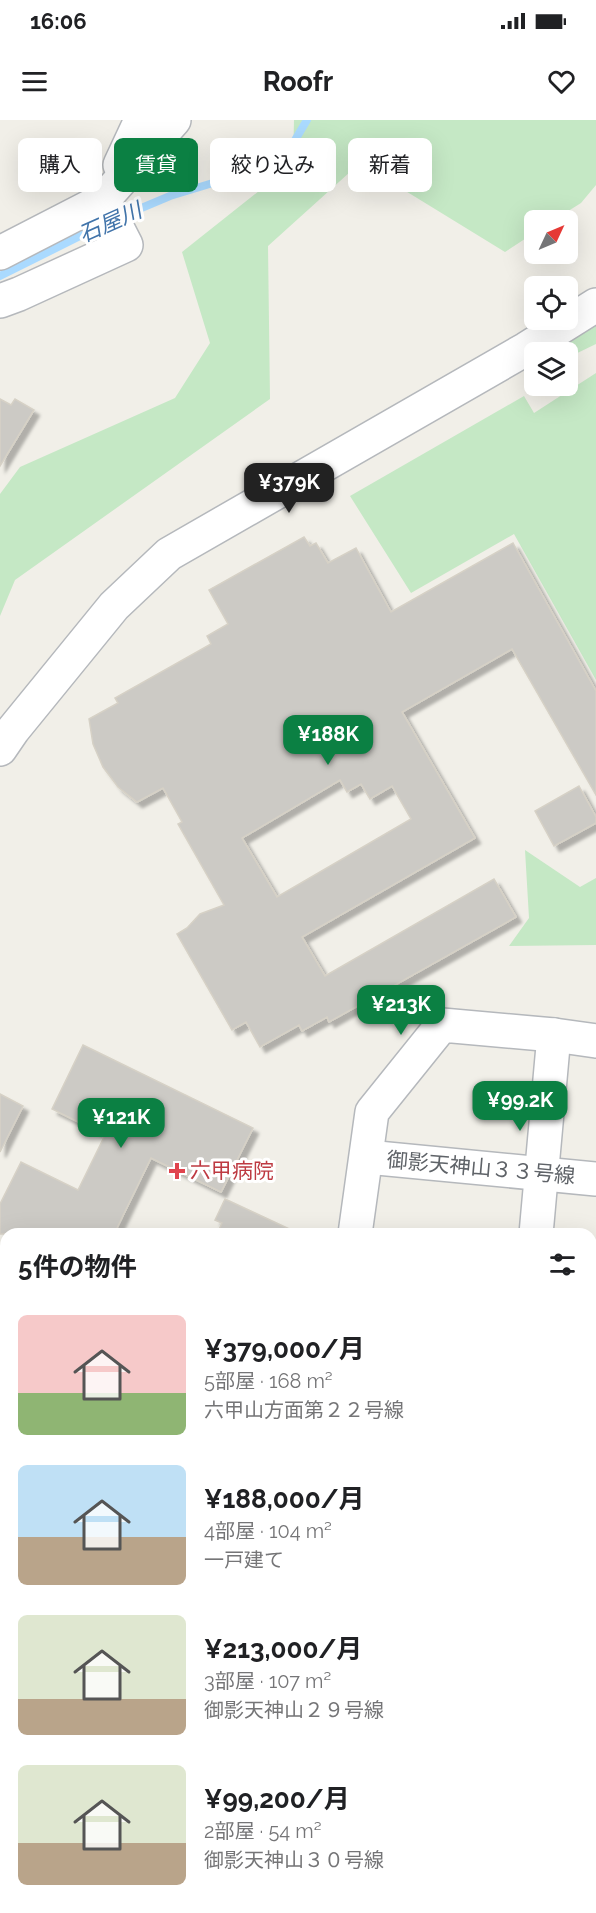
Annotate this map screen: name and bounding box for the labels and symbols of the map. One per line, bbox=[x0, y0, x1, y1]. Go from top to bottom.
water label: 石屋川 bbox=[75, 196, 147, 247]
north arrow bbox=[524, 210, 578, 264]
pin: ¥379K bbox=[247, 463, 331, 514]
pin: ¥188K bbox=[286, 715, 370, 766]
pin: ¥213K bbox=[359, 985, 443, 1036]
pin: ¥99.2K bbox=[471, 1081, 569, 1132]
pin: ¥121K bbox=[79, 1098, 163, 1149]
street label: 御影天神山３３号線 bbox=[386, 1147, 576, 1188]
place label: 六甲病院 bbox=[190, 1158, 274, 1183]
marker: 六甲病院 bbox=[168, 1162, 186, 1180]

